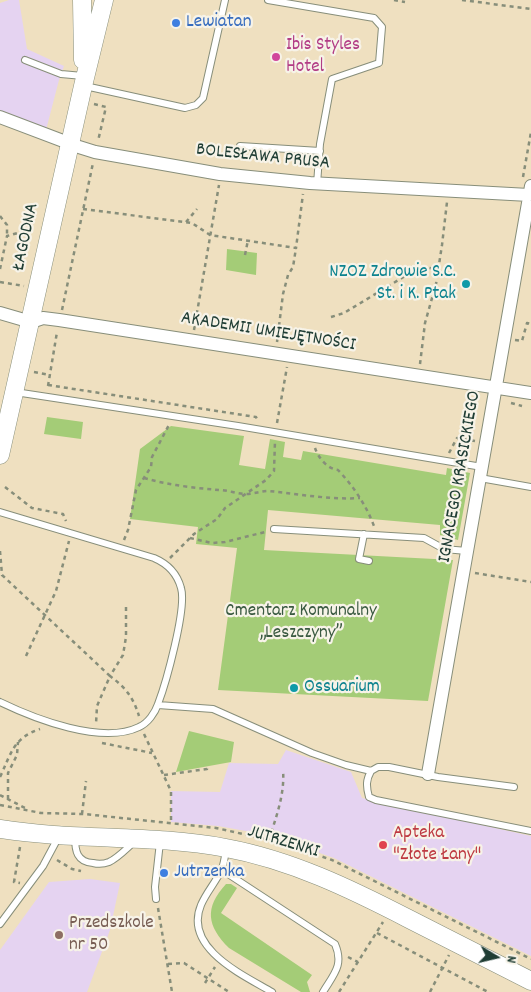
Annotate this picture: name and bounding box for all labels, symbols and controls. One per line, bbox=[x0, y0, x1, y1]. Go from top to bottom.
place label: Lewiatan bbox=[186, 12, 251, 34]
marker: Lewiatan bbox=[170, 17, 182, 29]
place label: Ibis Styles Hotel bbox=[286, 35, 360, 79]
marker: Ibis Styles Hotel bbox=[270, 51, 282, 63]
street label: BOLESŁAWA PRUSA bbox=[195, 140, 331, 176]
street label: ŁAGODNA bbox=[9, 201, 45, 273]
place label: NZOZ Zdrowie S.C. St. i K. Ptak bbox=[329, 262, 456, 306]
marker: NZOZ Zdrowie S.C. St. i K. Ptak bbox=[460, 278, 472, 290]
street label: AKADEMII UMIEJĘTNOŚCI bbox=[179, 308, 357, 358]
street label: IGNACEGO KRASICKIEGO bbox=[435, 389, 487, 565]
park label: Cmentarz Komunalny „Leszczyny” bbox=[225, 601, 377, 645]
place label: Ossuarium bbox=[304, 677, 380, 699]
marker: Ossuarium bbox=[288, 682, 300, 694]
street label: JUTRZENKI bbox=[244, 821, 322, 865]
place label: Apteka "Złote Łany" bbox=[393, 823, 481, 867]
marker: Apteka "Złote Łany" bbox=[377, 839, 389, 851]
place label: Jutrzenka bbox=[174, 862, 244, 884]
marker: Jutrzenka bbox=[158, 867, 170, 879]
place label: Przedszkole nr 50 bbox=[69, 913, 154, 957]
marker: Przedszkole nr 50 bbox=[53, 929, 65, 941]
north arrow bbox=[471, 932, 521, 982]
text: N bbox=[500, 954, 521, 964]

